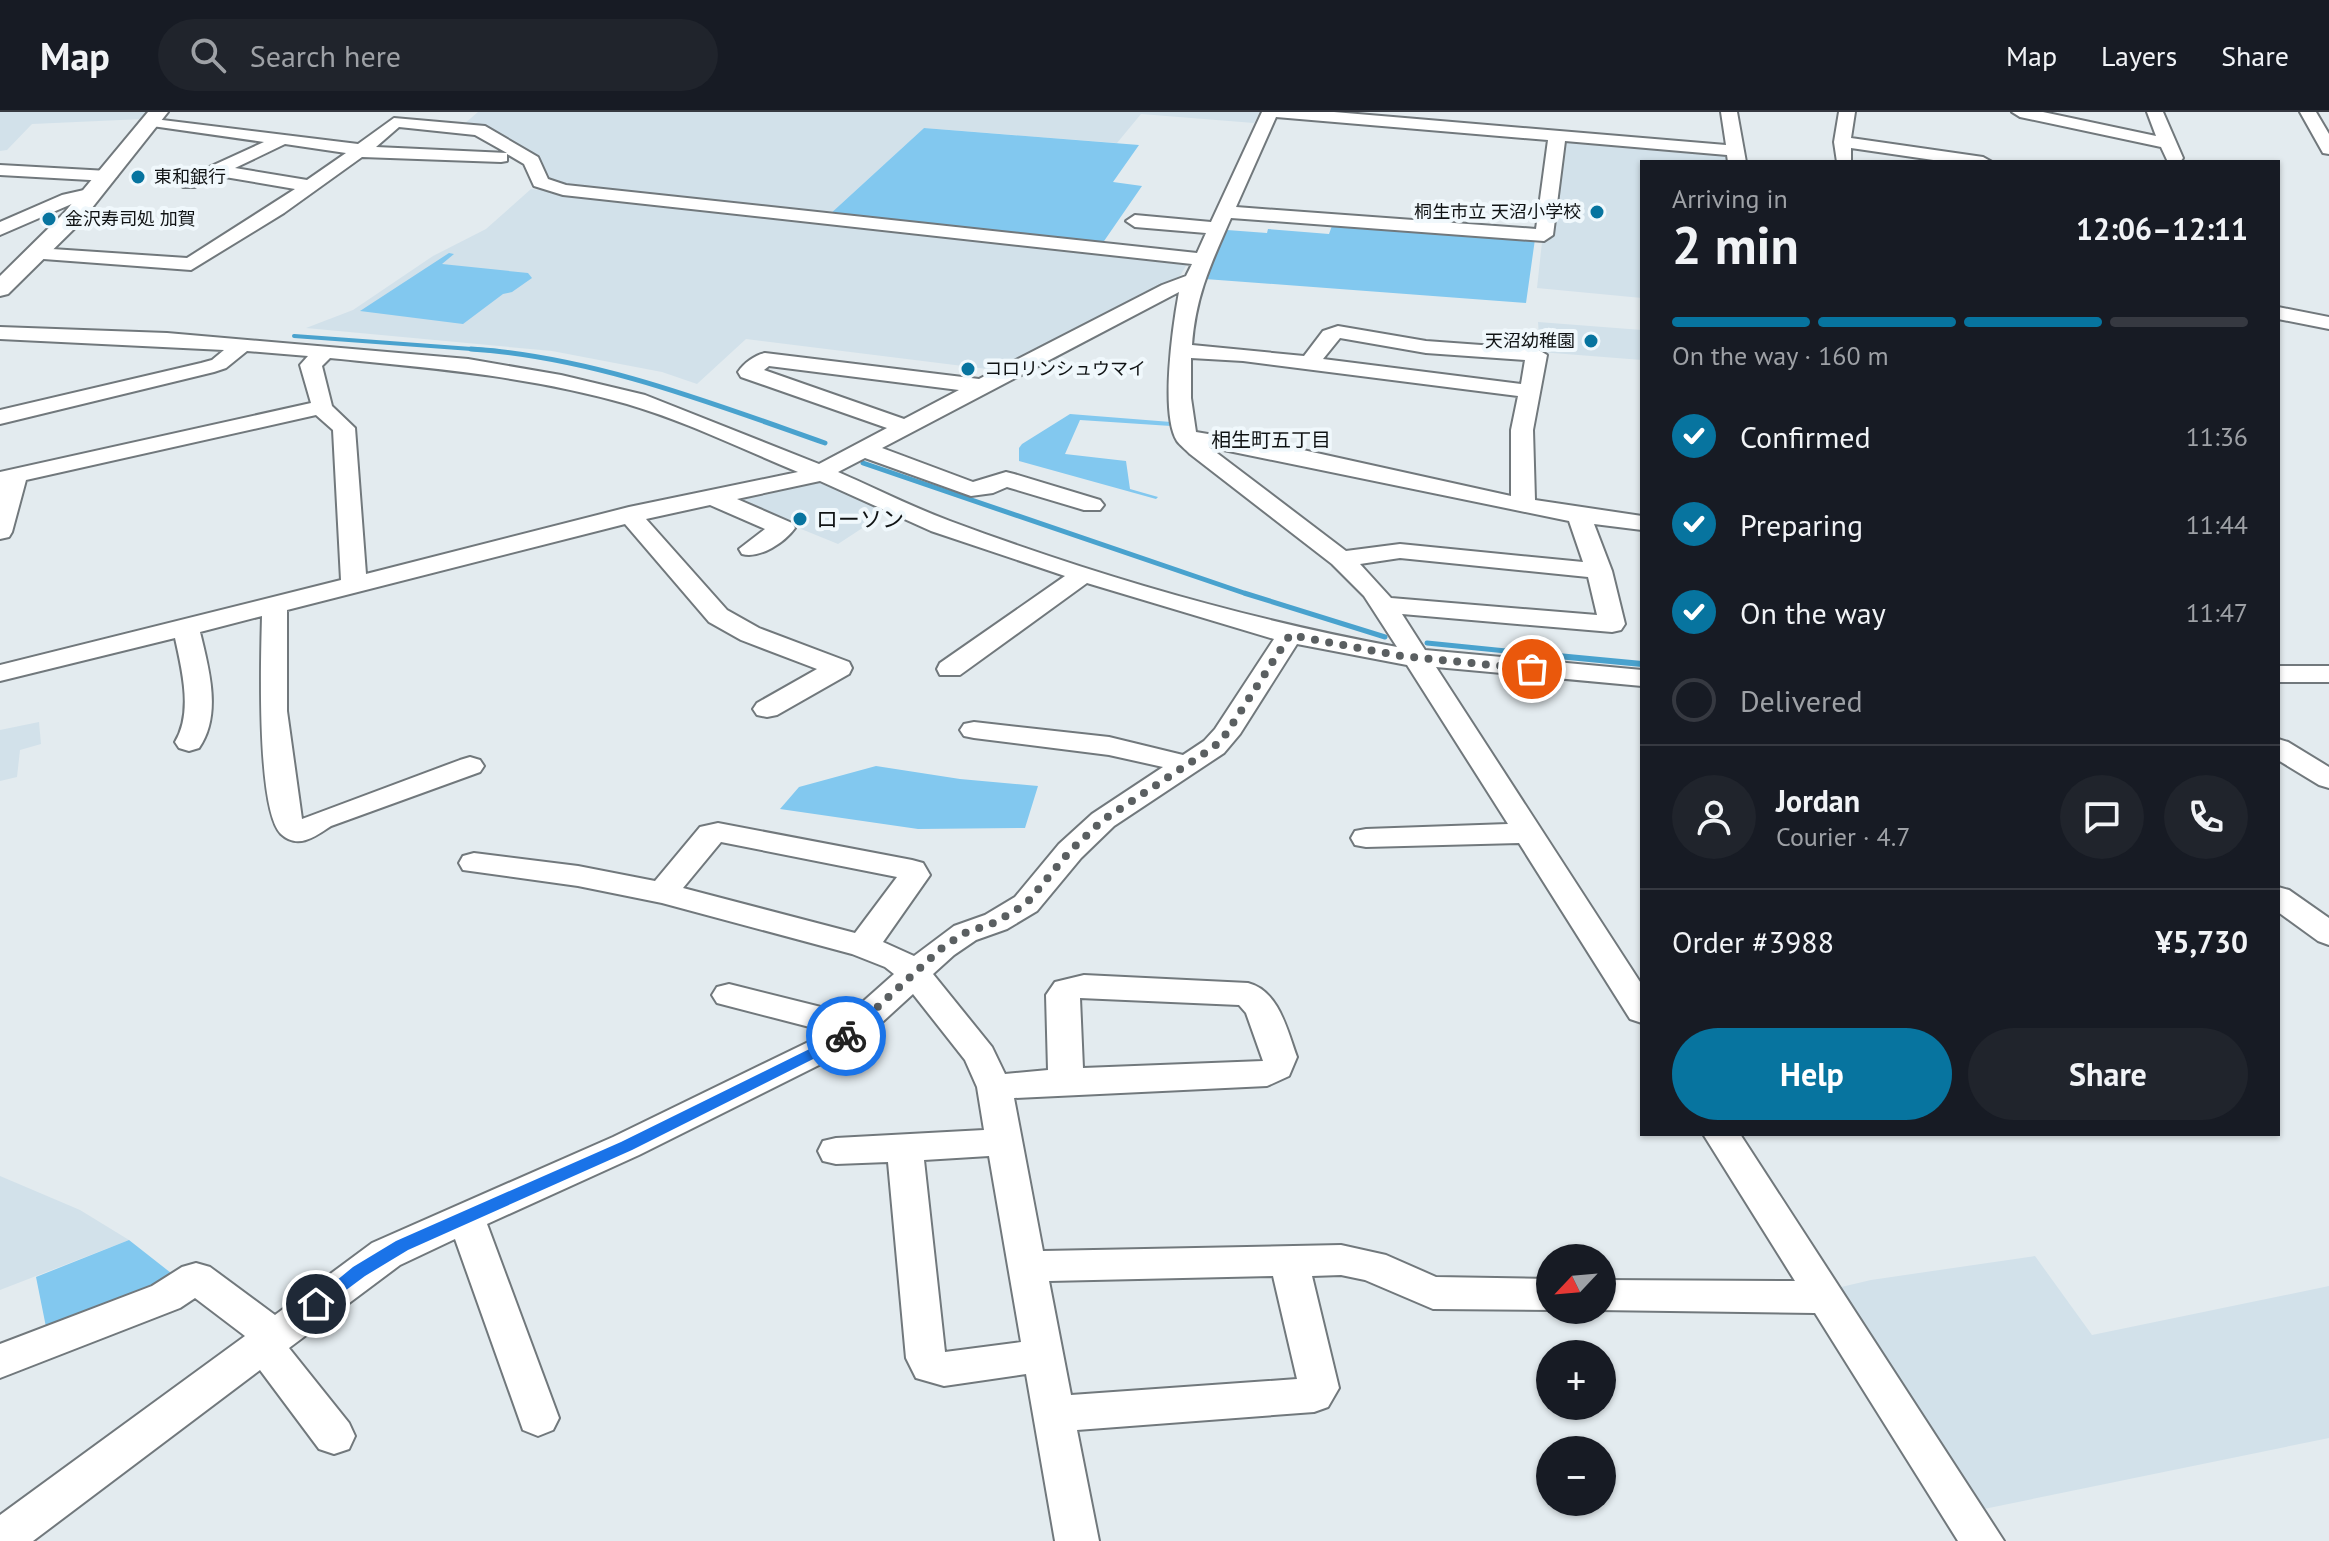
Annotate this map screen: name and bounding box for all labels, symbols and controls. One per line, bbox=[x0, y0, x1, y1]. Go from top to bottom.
search box bbox=[158, 19, 718, 91]
text: Map bbox=[40, 31, 110, 80]
icon: search bbox=[186, 33, 230, 77]
text: Search here bbox=[250, 36, 401, 75]
text: Map bbox=[2006, 37, 2057, 74]
text: Layers bbox=[2101, 37, 2177, 74]
text: Share bbox=[2221, 37, 2289, 74]
place label: 東和銀行 bbox=[154, 165, 226, 188]
marker: 東和銀行 bbox=[129, 168, 147, 186]
text: Arriving in bbox=[1672, 182, 1788, 215]
place label: 桐生市立 天沼小学校 bbox=[1414, 200, 1581, 223]
marker: 桐生市立 天沼小学校 bbox=[1588, 203, 1606, 221]
place label: 金沢寿司処 加賀 bbox=[65, 207, 196, 230]
text: 12:06–12:11 bbox=[2076, 209, 2248, 248]
marker: 金沢寿司処 加賀 bbox=[40, 210, 58, 228]
text: 2 min bbox=[1672, 211, 1799, 278]
place label: 天沼幼稚園 bbox=[1485, 329, 1575, 352]
marker: 天沼幼稚園 bbox=[1582, 332, 1600, 350]
text: On the way · 160 m bbox=[1672, 339, 1889, 372]
place label: コロリンシュウマイ bbox=[984, 357, 1146, 380]
marker: コロリンシュウマイ bbox=[959, 360, 977, 378]
icon: check bbox=[1672, 414, 1716, 458]
text: Confirmed bbox=[1740, 417, 1871, 456]
text: 11:36 bbox=[2186, 420, 2248, 453]
district label: 相生町五丁目 bbox=[1211, 427, 1331, 453]
icon: check bbox=[1672, 502, 1716, 546]
place label: ローソン bbox=[816, 505, 904, 533]
text: Preparing bbox=[1740, 505, 1863, 544]
text: 11:44 bbox=[2186, 508, 2248, 541]
marker: ローソン bbox=[791, 510, 809, 528]
icon: check bbox=[1672, 590, 1716, 634]
text: On the way bbox=[1740, 593, 1886, 632]
text: 11:47 bbox=[2186, 596, 2248, 629]
pin bbox=[1498, 635, 1566, 703]
icon: bag bbox=[1510, 647, 1554, 691]
text: Delivered bbox=[1740, 681, 1863, 720]
button: person bbox=[1672, 775, 1756, 859]
button: chat bbox=[2060, 775, 2144, 859]
button: phone bbox=[2164, 775, 2248, 859]
text: Jordan bbox=[1776, 781, 1860, 820]
text: Courier · 4.7 bbox=[1776, 820, 1910, 853]
text: Order #3988 bbox=[1672, 922, 1834, 961]
text: ¥5,730 bbox=[2155, 922, 2248, 961]
courier bbox=[806, 996, 886, 1076]
icon: bike bbox=[824, 1014, 868, 1058]
button: Help bbox=[1672, 1028, 1952, 1120]
button: Share bbox=[1968, 1028, 2248, 1120]
north arrow bbox=[1536, 1244, 1616, 1324]
map controls bbox=[1536, 1244, 1616, 1516]
pin bbox=[282, 1270, 350, 1338]
icon: home bbox=[294, 1282, 338, 1326]
button: + bbox=[1536, 1340, 1616, 1420]
button: − bbox=[1536, 1436, 1616, 1516]

